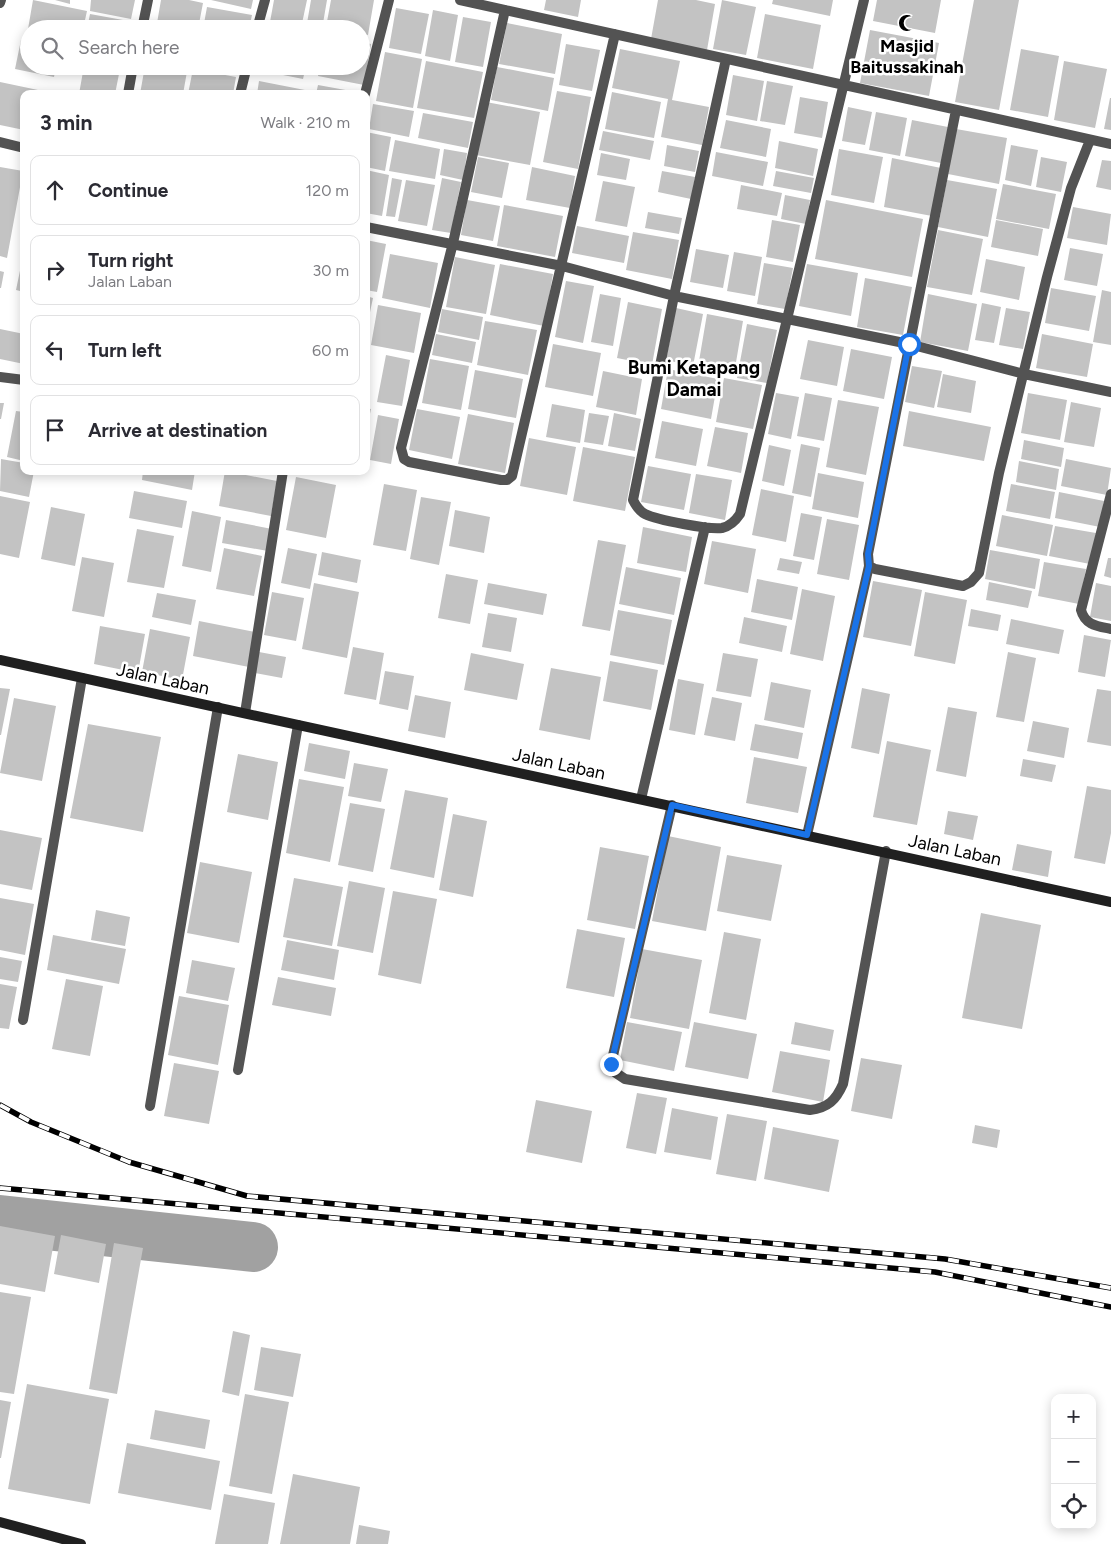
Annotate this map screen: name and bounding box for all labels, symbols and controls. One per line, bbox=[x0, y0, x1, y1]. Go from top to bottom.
mosque icon: Masjid Baitussakinah bbox=[897, 13, 917, 33]
search box bbox=[20, 20, 370, 75]
icon: search bbox=[38, 34, 66, 62]
place label: Masjid Baitussakinah bbox=[850, 35, 964, 78]
text: Search here bbox=[78, 36, 180, 59]
text: 3 min bbox=[40, 110, 92, 135]
text: Walk · 210 m bbox=[261, 113, 350, 132]
icon: ahead bbox=[41, 176, 69, 204]
text: Continue bbox=[88, 179, 168, 202]
text: 120 m bbox=[306, 181, 349, 200]
text: Turn right bbox=[88, 249, 174, 272]
icon: right bbox=[41, 256, 69, 284]
text: 30 m bbox=[312, 261, 349, 280]
text: Jalan Laban bbox=[88, 272, 172, 291]
route start bbox=[898, 333, 921, 356]
icon: left bbox=[41, 336, 69, 364]
text: Turn left bbox=[88, 339, 162, 362]
text: 60 m bbox=[312, 341, 349, 360]
district label: Bumi Ketapang Damai bbox=[628, 356, 760, 401]
icon: arrive bbox=[41, 416, 69, 444]
text: Arrive at destination bbox=[88, 419, 267, 442]
street label: Jalan Laban bbox=[115, 658, 211, 700]
street label: Jalan Laban bbox=[511, 743, 607, 785]
street label: Jalan Laban bbox=[907, 829, 1003, 871]
route end bbox=[600, 1053, 623, 1076]
map controls bbox=[1051, 1394, 1096, 1529]
button: + bbox=[1051, 1394, 1096, 1439]
button: − bbox=[1051, 1439, 1096, 1484]
button: locate bbox=[1051, 1484, 1096, 1529]

